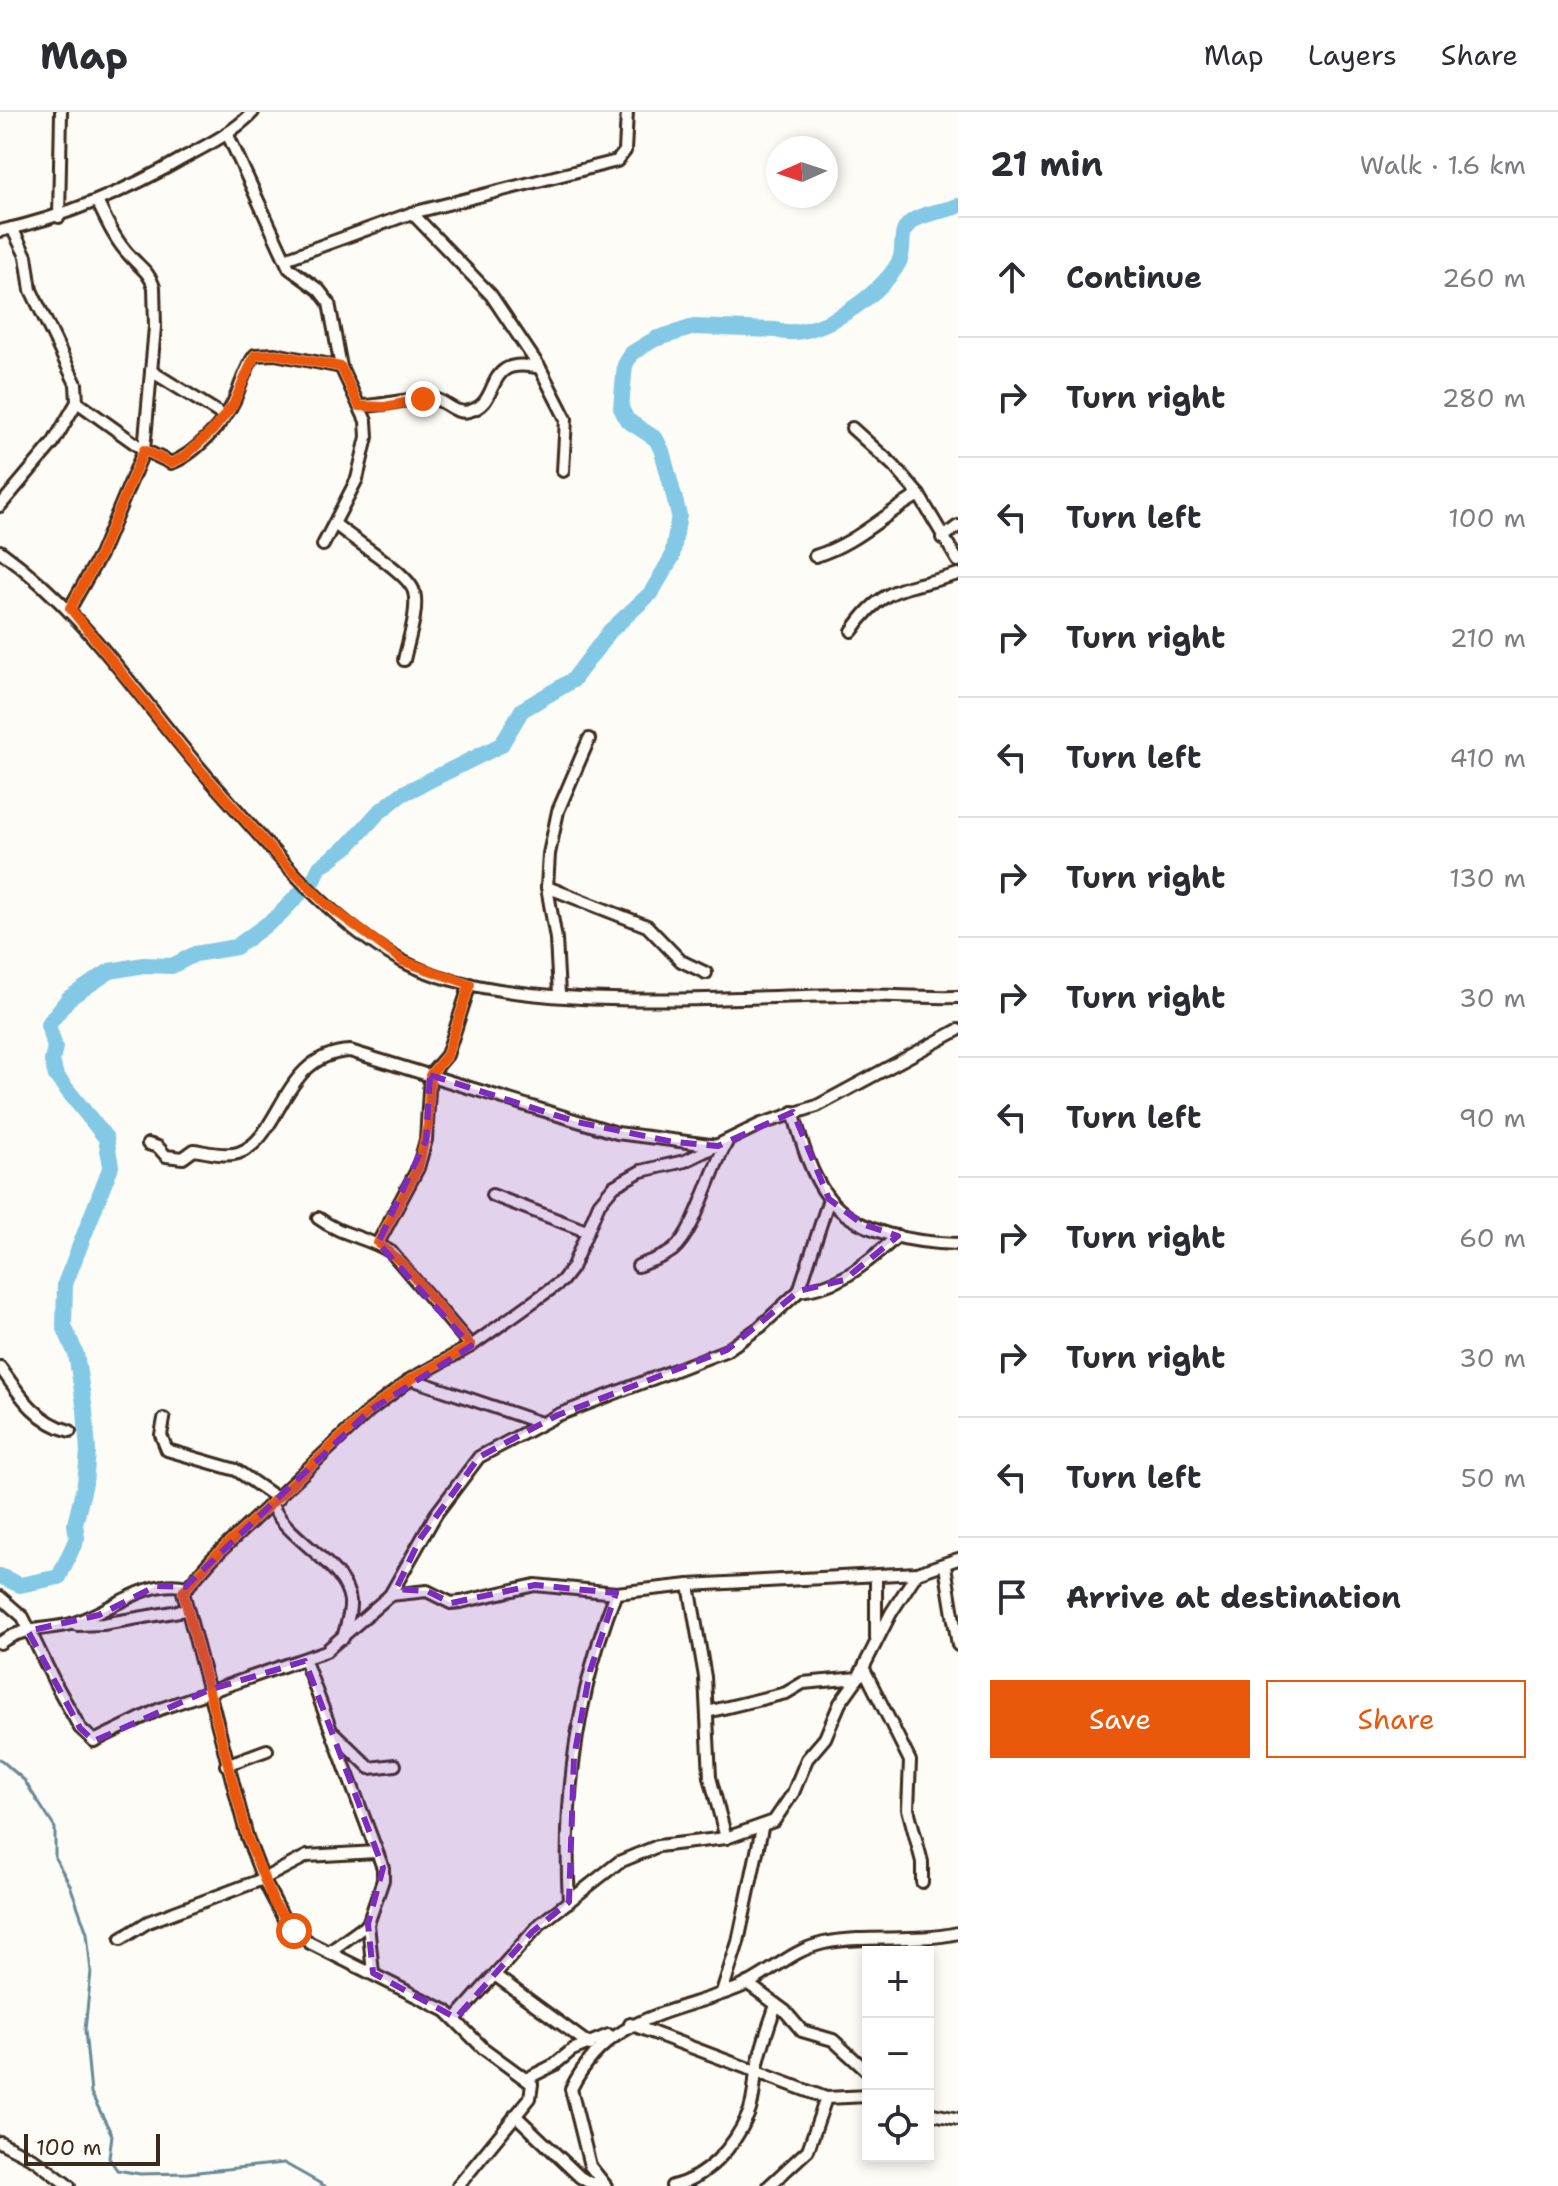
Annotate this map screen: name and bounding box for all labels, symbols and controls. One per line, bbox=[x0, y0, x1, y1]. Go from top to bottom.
text: Map bbox=[40, 30, 128, 81]
text: Map bbox=[1204, 36, 1264, 74]
text: Layers bbox=[1308, 36, 1397, 74]
text: Share bbox=[1441, 36, 1518, 74]
north arrow bbox=[766, 136, 838, 208]
text: 21 min bbox=[990, 141, 1103, 187]
text: Walk · 1.6 km bbox=[1360, 147, 1526, 182]
icon: ahead bbox=[990, 255, 1034, 299]
text: Continue bbox=[1066, 257, 1202, 298]
text: 260 m bbox=[1442, 260, 1526, 295]
icon: right bbox=[990, 375, 1034, 419]
text: Turn right bbox=[1066, 377, 1225, 418]
text: 280 m bbox=[1441, 380, 1526, 415]
route end bbox=[405, 381, 441, 417]
icon: left bbox=[990, 495, 1034, 539]
text: Turn left bbox=[1066, 497, 1201, 538]
text: 100 m bbox=[1448, 500, 1526, 535]
icon: right bbox=[990, 615, 1034, 659]
text: Turn right bbox=[1066, 617, 1225, 658]
text: 210 m bbox=[1449, 620, 1526, 655]
icon: left bbox=[990, 735, 1034, 779]
text: Turn left bbox=[1066, 737, 1201, 778]
text: 410 m bbox=[1449, 740, 1526, 775]
icon: right bbox=[990, 855, 1034, 899]
text: Turn right bbox=[1066, 857, 1225, 898]
text: 130 m bbox=[1449, 860, 1526, 895]
icon: right bbox=[990, 975, 1034, 1019]
text: Turn right bbox=[1066, 977, 1225, 1018]
text: 30 m bbox=[1459, 980, 1526, 1015]
icon: left bbox=[990, 1095, 1034, 1139]
text: Turn left bbox=[1066, 1097, 1201, 1138]
text: 90 m bbox=[1459, 1100, 1526, 1135]
icon: right bbox=[990, 1215, 1034, 1259]
text: Turn right bbox=[1066, 1217, 1225, 1258]
text: 60 m bbox=[1459, 1220, 1526, 1255]
icon: right bbox=[990, 1335, 1034, 1379]
text: Turn right bbox=[1066, 1337, 1225, 1378]
text: 30 m bbox=[1459, 1340, 1526, 1375]
icon: left bbox=[990, 1455, 1034, 1499]
text: Turn left bbox=[1066, 1457, 1201, 1498]
text: 50 m bbox=[1461, 1460, 1526, 1495]
icon: arrive bbox=[990, 1575, 1034, 1619]
text: Arrive at destination bbox=[1066, 1577, 1401, 1618]
button: Save bbox=[990, 1680, 1250, 1758]
button: Share bbox=[1266, 1680, 1526, 1758]
route start bbox=[276, 1913, 312, 1949]
map controls bbox=[862, 1946, 934, 2162]
button: + bbox=[862, 1946, 934, 2018]
button: − bbox=[862, 2018, 934, 2090]
button: locate bbox=[862, 2090, 934, 2162]
scale bar bbox=[24, 2130, 160, 2166]
text: 100 m bbox=[36, 2133, 102, 2162]

